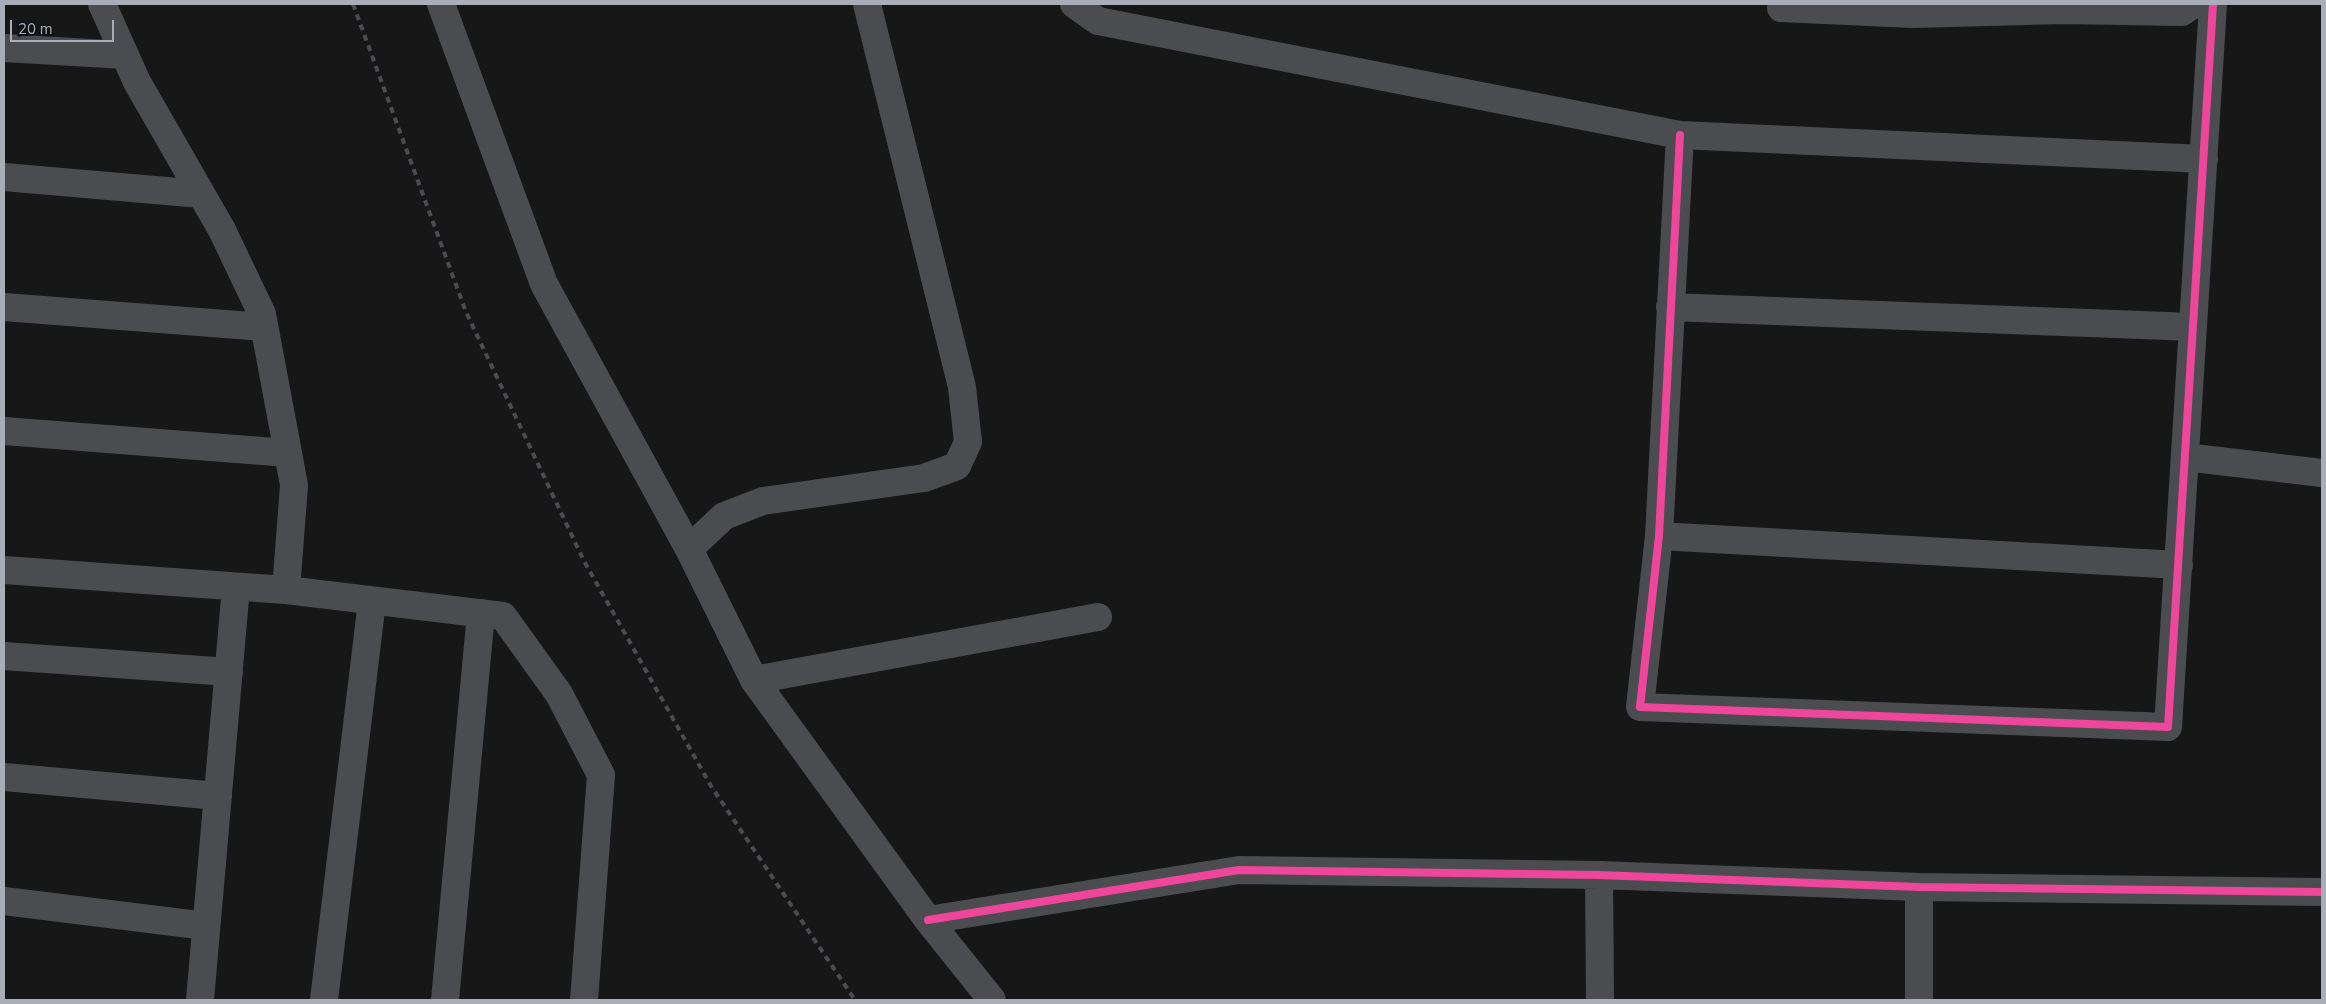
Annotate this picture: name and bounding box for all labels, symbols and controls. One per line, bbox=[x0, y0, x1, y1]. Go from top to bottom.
scale bar bbox=[12, 10, 116, 42]
text: 20 m bbox=[18, 19, 53, 39]

